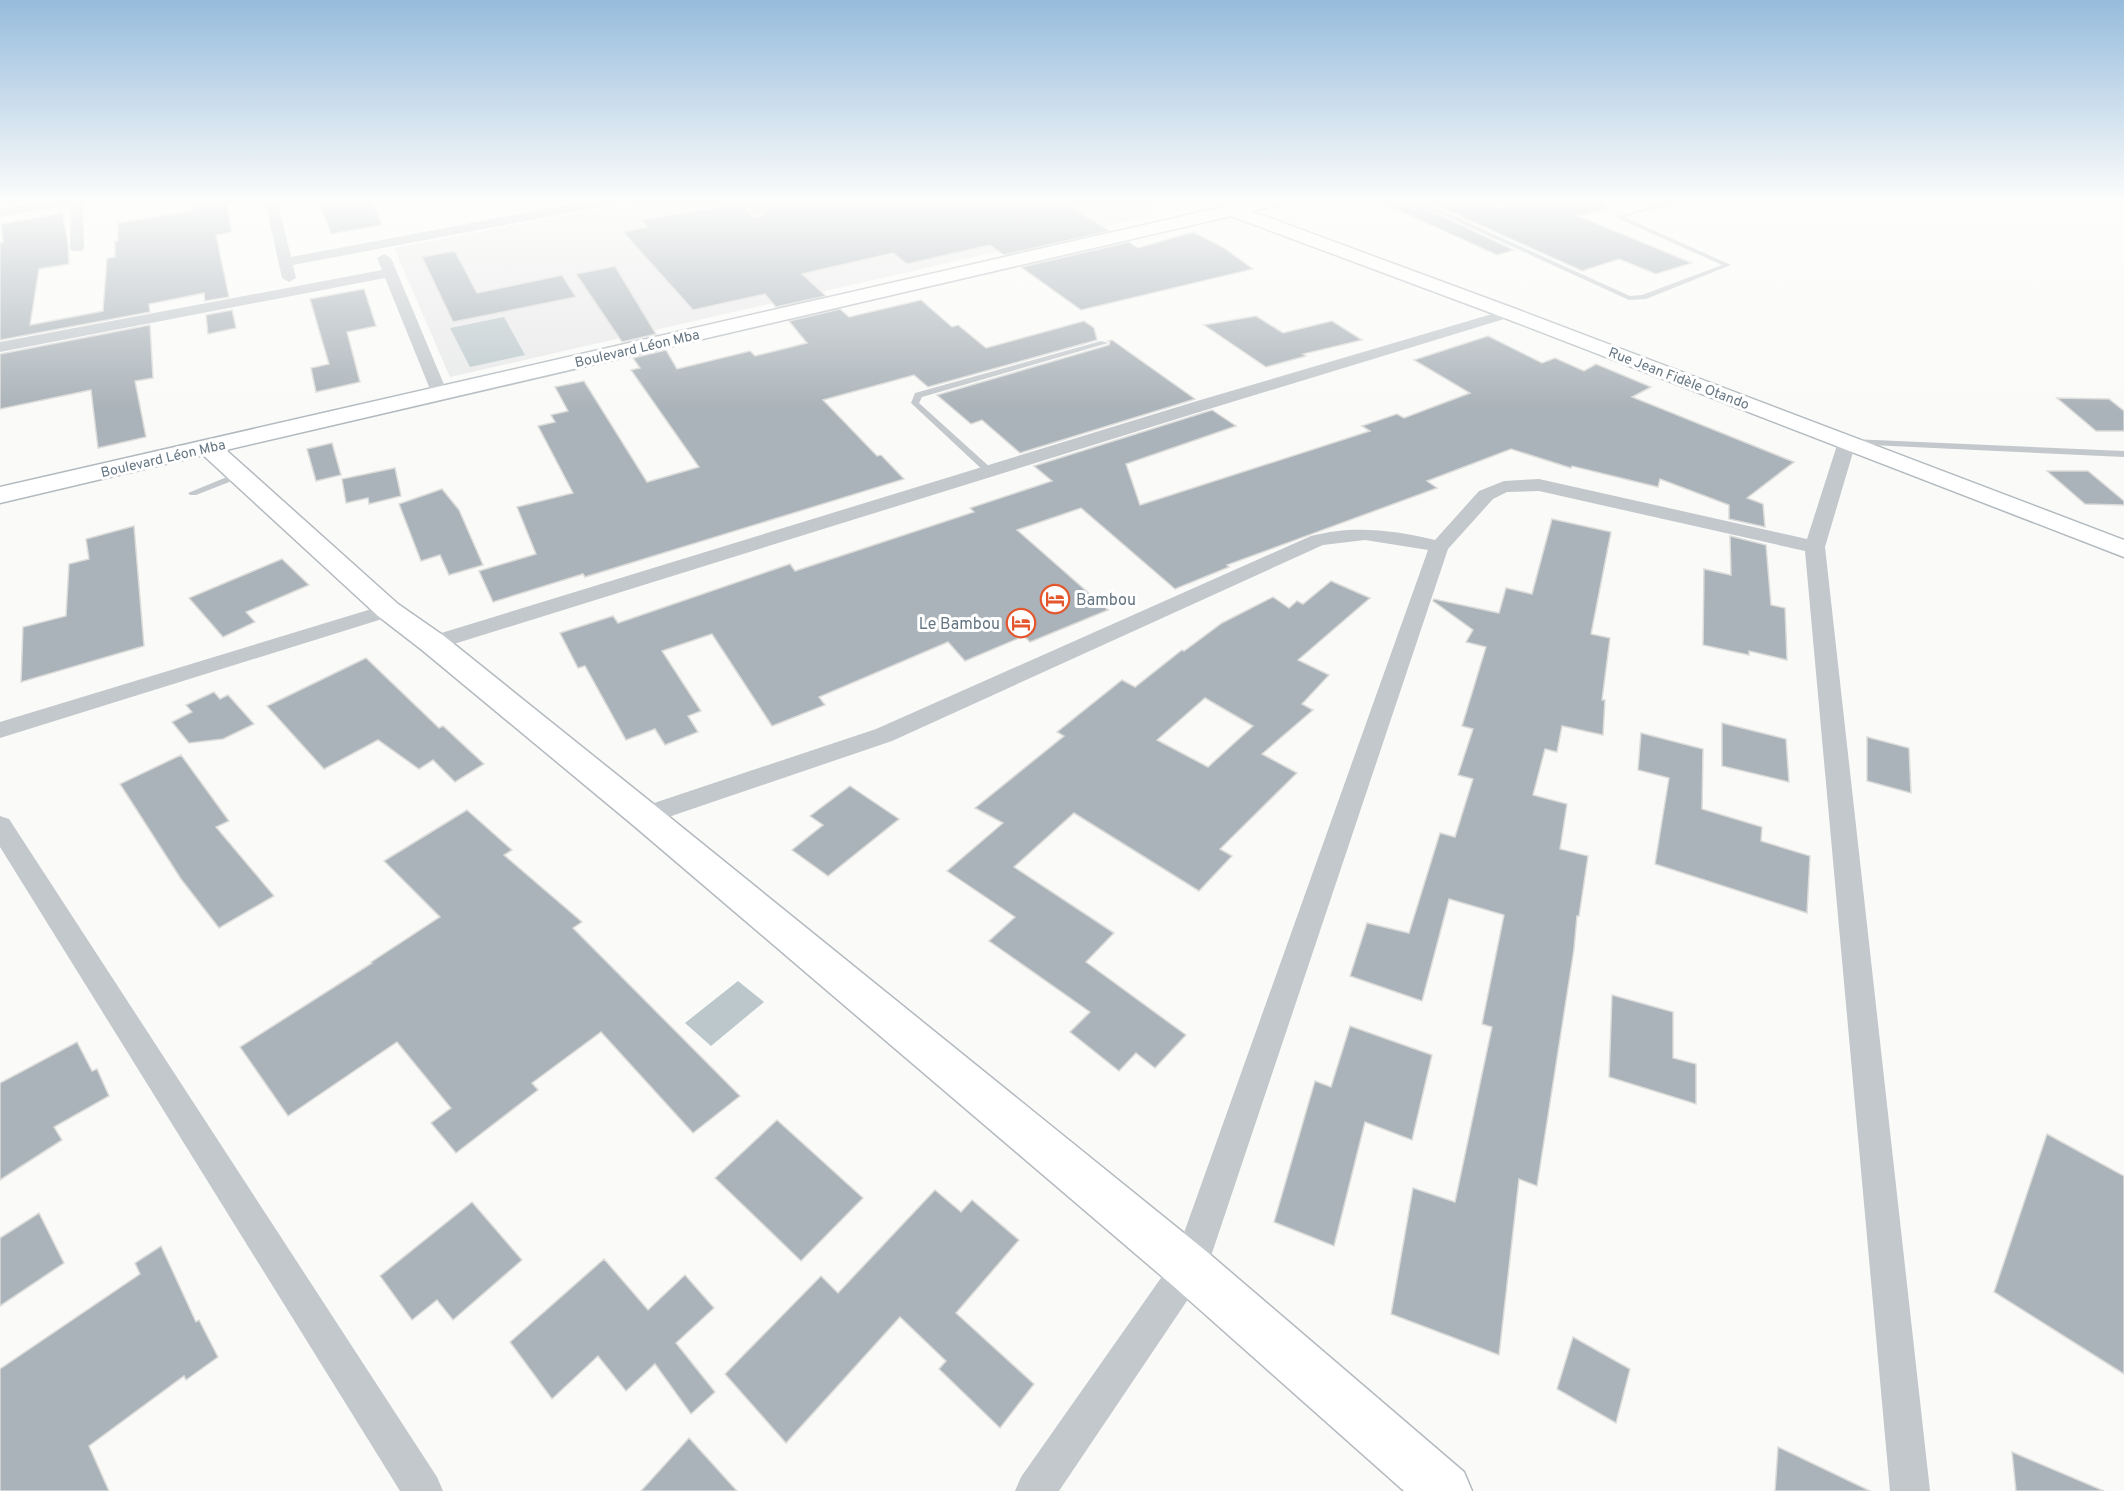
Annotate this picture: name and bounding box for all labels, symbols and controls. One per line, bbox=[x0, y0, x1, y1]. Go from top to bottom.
street label: Boulevard Léon Mba bbox=[573, 327, 701, 372]
street label: Rue Jean Fidèle Otando bbox=[1606, 345, 1751, 414]
street label: Boulevard Léon Mba bbox=[99, 437, 227, 482]
hotel icon: Bambou bbox=[1039, 583, 1071, 615]
place label: Bambou bbox=[1076, 591, 1136, 611]
hotel icon: Le Bambou bbox=[1005, 607, 1037, 639]
place label: Le Bambou bbox=[919, 615, 1000, 635]

